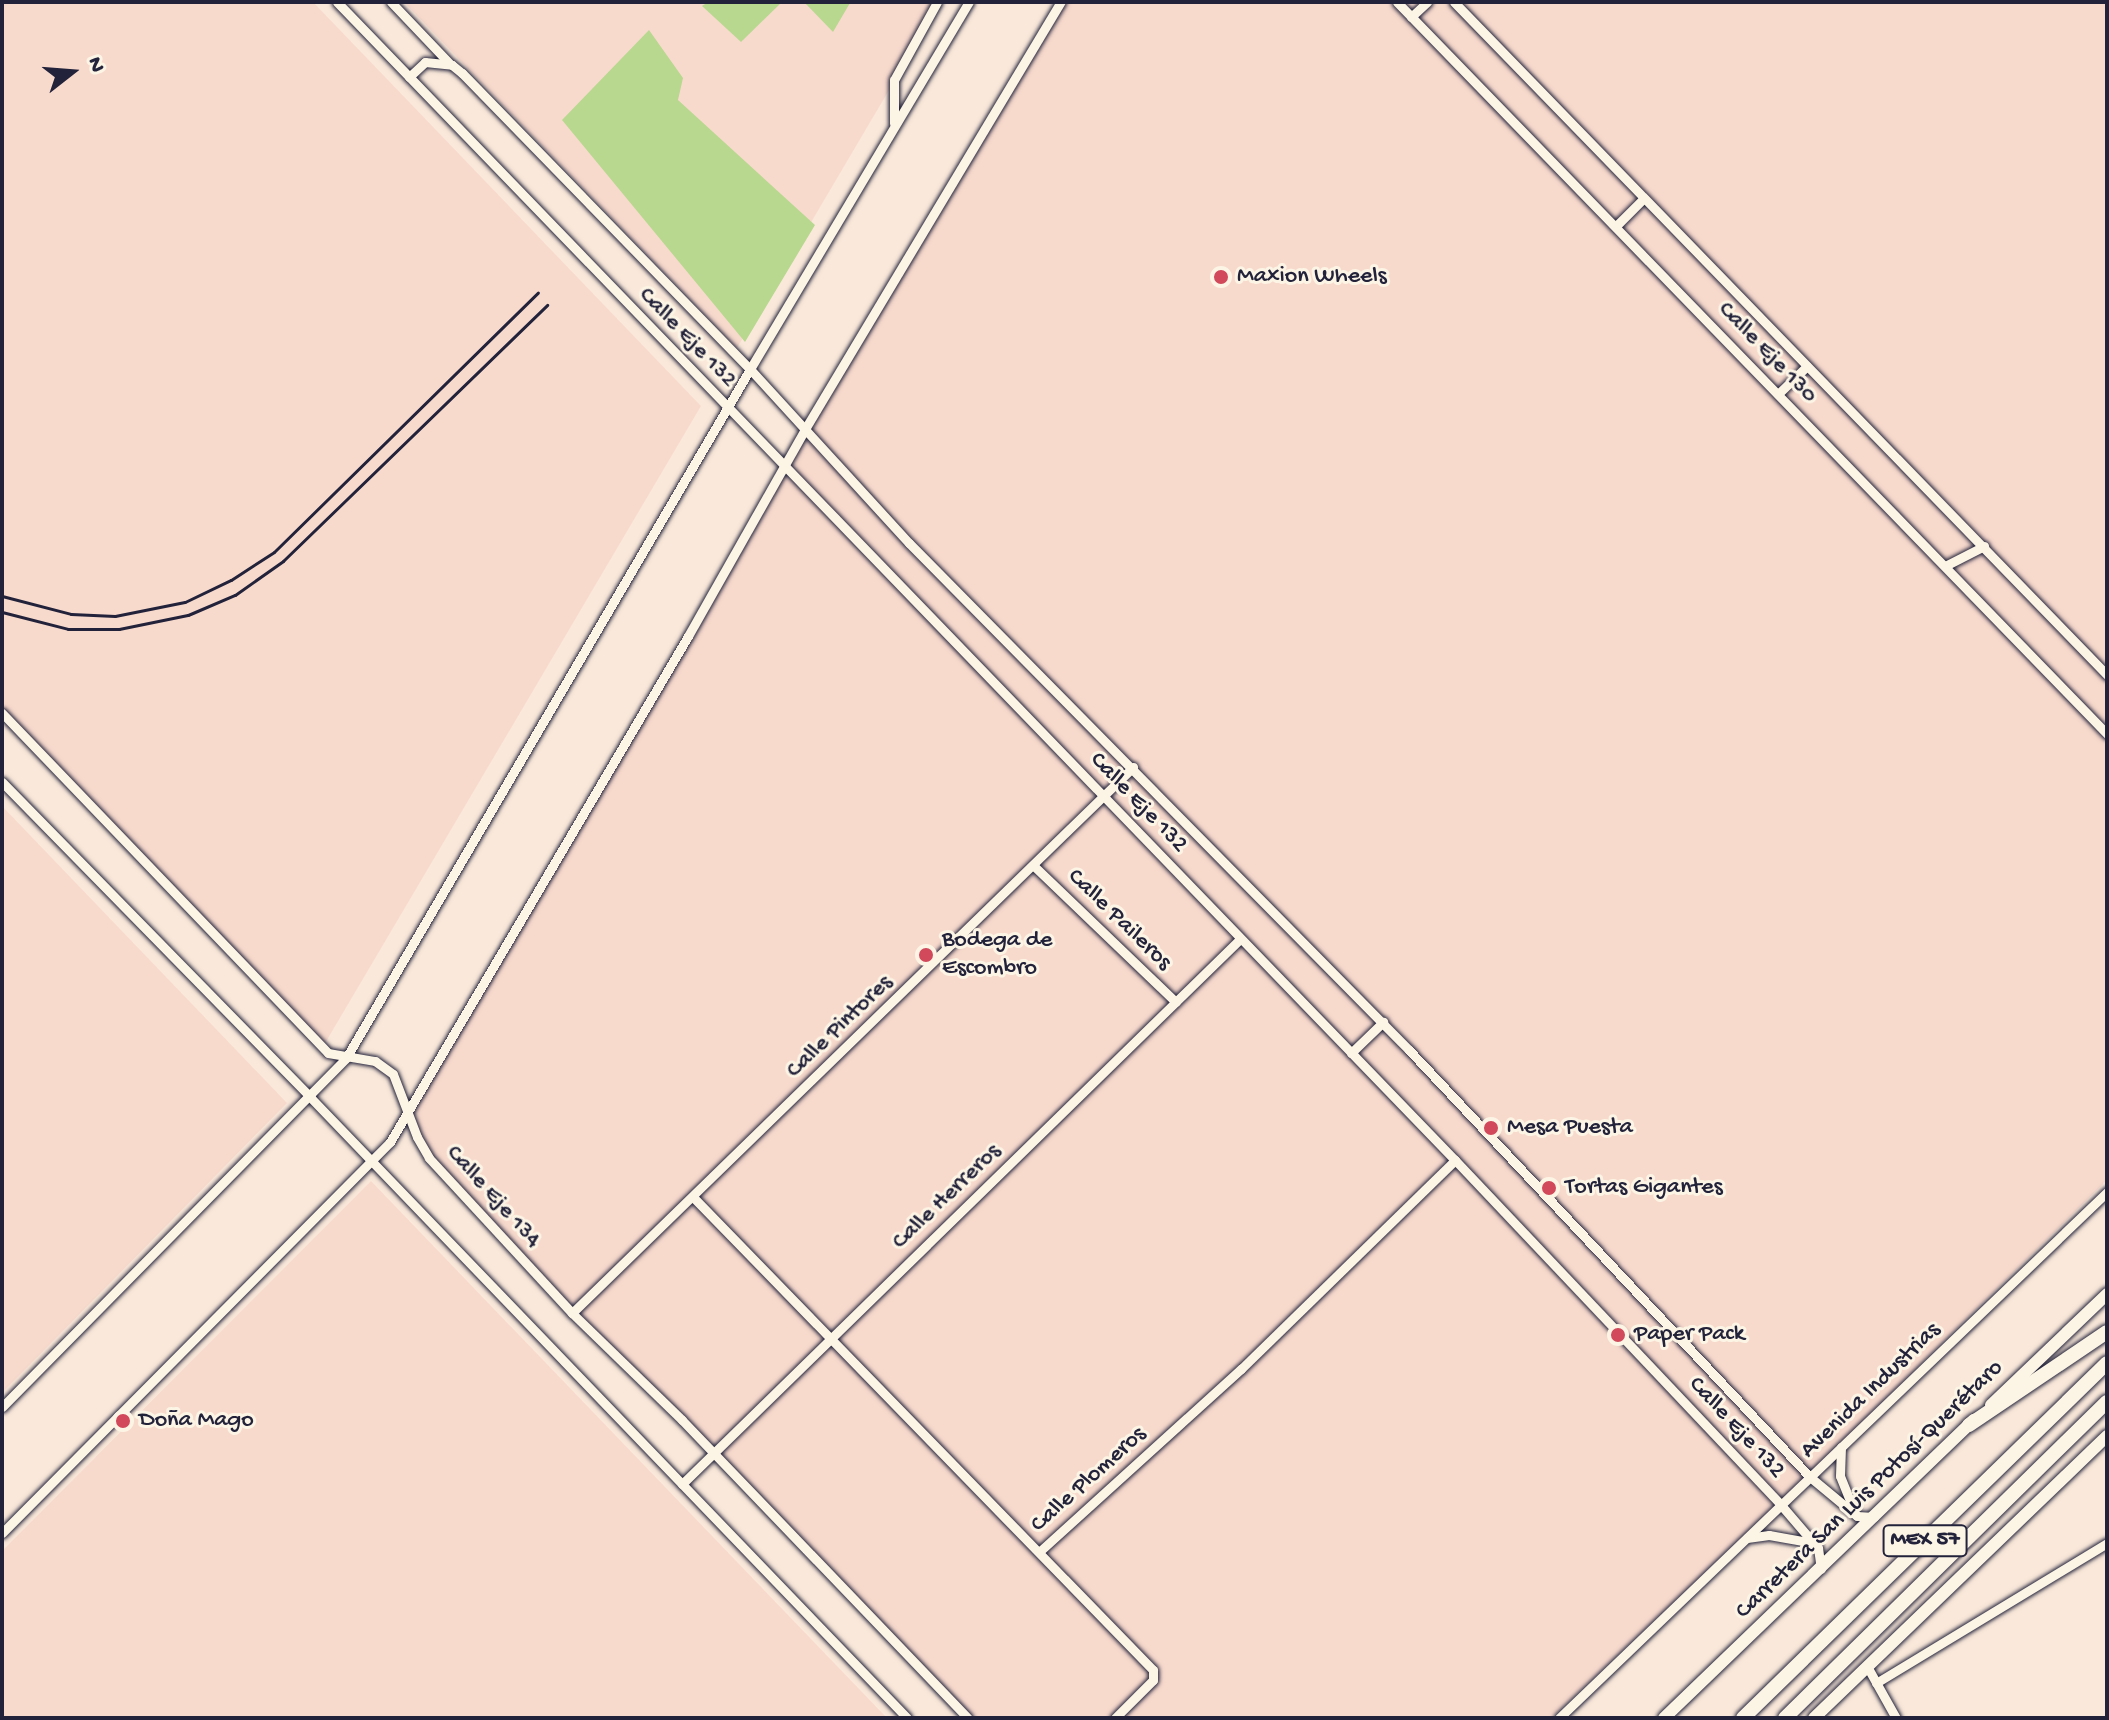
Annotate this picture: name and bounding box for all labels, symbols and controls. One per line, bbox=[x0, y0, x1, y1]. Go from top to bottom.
north arrow bbox=[32, 32, 112, 112]
text: N bbox=[80, 54, 109, 76]
place label: Maxion Wheels bbox=[1237, 263, 1387, 291]
marker: Maxion Wheels bbox=[1212, 268, 1230, 286]
street label: Calle Eje 132 bbox=[632, 282, 742, 394]
street label: Calle Eje 130 bbox=[1711, 296, 1823, 410]
street label: Calle Eje 132 bbox=[1083, 747, 1193, 859]
street label: Calle Paileros bbox=[1061, 863, 1177, 977]
place label: Bodega de Escombro bbox=[942, 927, 1052, 983]
marker: Bodega de Escombro bbox=[917, 946, 935, 964]
street label: Calle Pintores bbox=[781, 969, 899, 1085]
place label: Mesa Puesta bbox=[1507, 1114, 1633, 1142]
marker: Mesa Puesta bbox=[1482, 1119, 1500, 1137]
street label: Calle Herreros bbox=[887, 1138, 1007, 1256]
street label: Calle Eje 134 bbox=[439, 1140, 547, 1254]
place label: Tortas Gigantes bbox=[1565, 1174, 1723, 1202]
marker: Tortas Gigantes bbox=[1540, 1179, 1558, 1197]
street label: Avenida Industrias bbox=[1795, 1317, 1947, 1465]
place label: Paper Pack bbox=[1634, 1321, 1744, 1349]
marker: Paper Pack bbox=[1609, 1326, 1627, 1344]
street label: Carretera San Luis Potosí-Querétaro bbox=[1730, 1354, 2010, 1626]
street label: Calle Eje 132 bbox=[1682, 1371, 1790, 1485]
place label: Doña Mago bbox=[139, 1407, 254, 1435]
marker: Doña Mago bbox=[114, 1412, 132, 1430]
street label: Calle Plomeros bbox=[1025, 1421, 1153, 1539]
road number: MEX 57 bbox=[1881, 1523, 1969, 1559]

